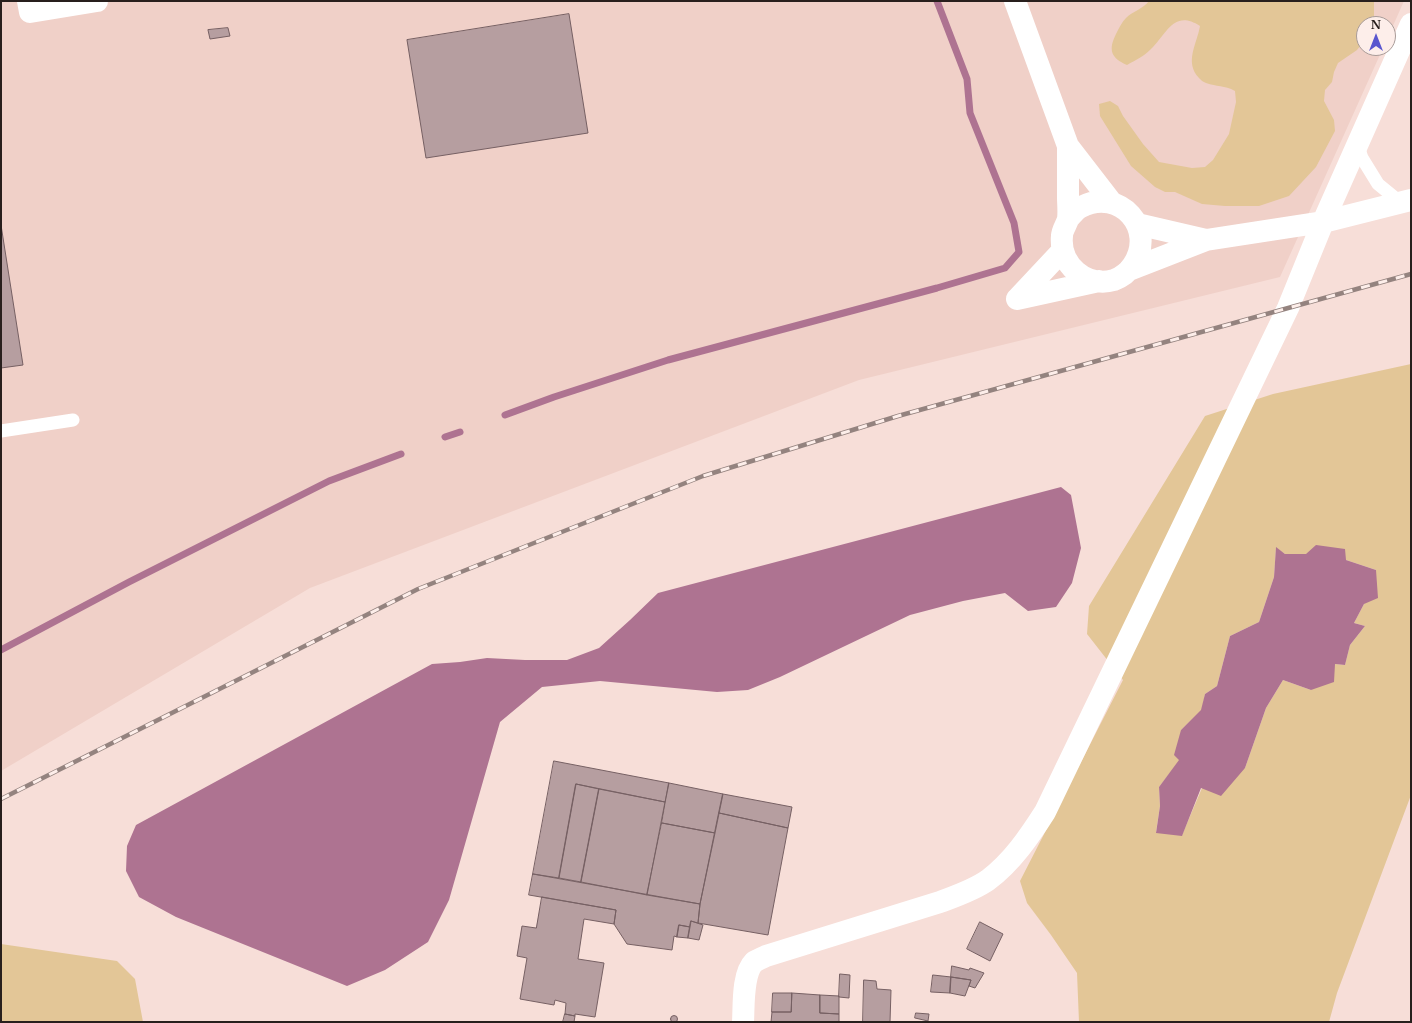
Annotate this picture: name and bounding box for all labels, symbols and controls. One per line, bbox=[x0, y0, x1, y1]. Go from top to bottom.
north arrow bbox=[1356, 16, 1396, 56]
text: N bbox=[1371, 18, 1381, 32]

